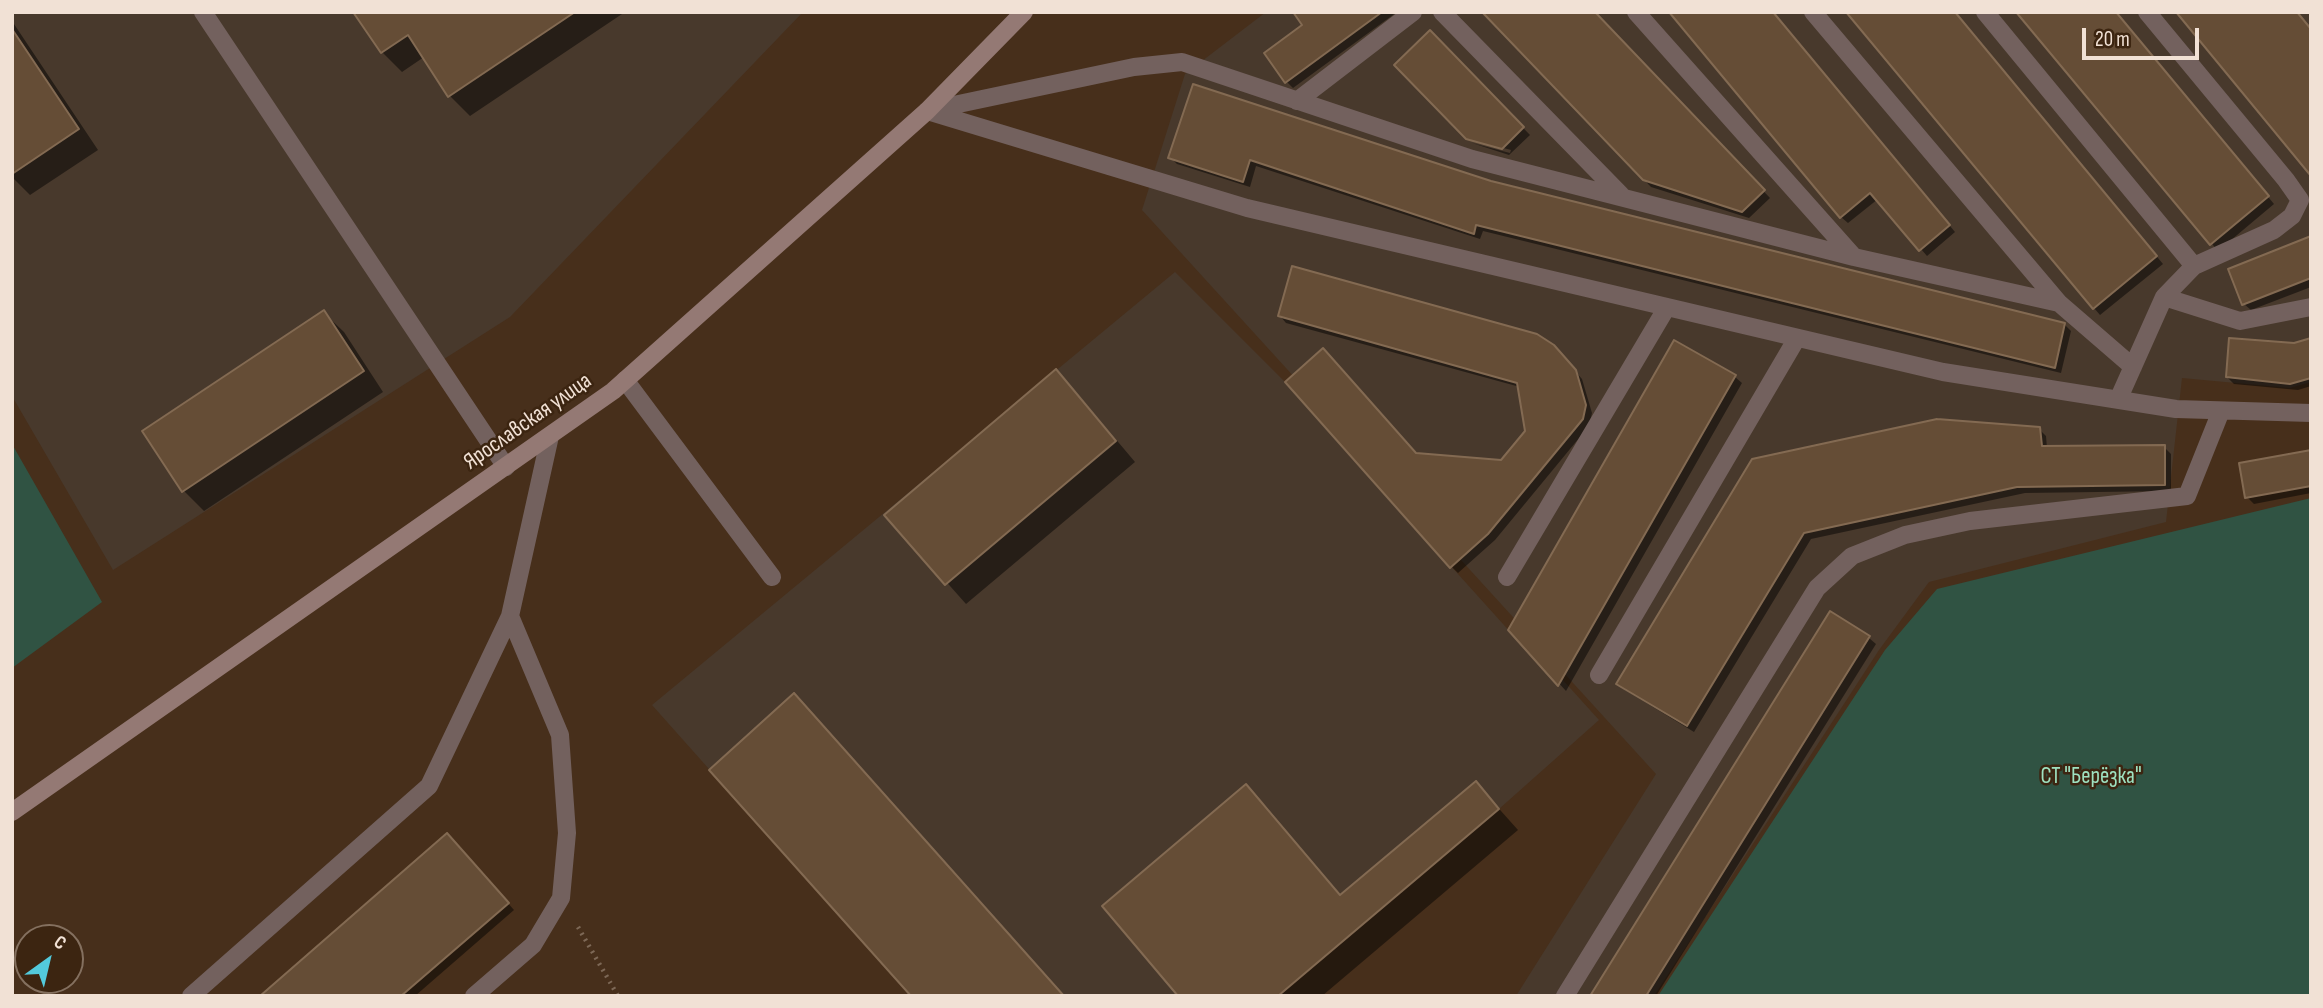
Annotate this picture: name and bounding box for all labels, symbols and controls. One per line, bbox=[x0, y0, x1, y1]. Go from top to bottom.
scale bar bbox=[2085, 14, 2202, 58]
text: 20 m bbox=[2095, 27, 2130, 52]
street label: Ярославская улица bbox=[459, 368, 597, 476]
park label: СТ "Берёзка" bbox=[2040, 763, 2142, 791]
north arrow bbox=[14, 924, 84, 994]
text: С bbox=[49, 931, 70, 955]

